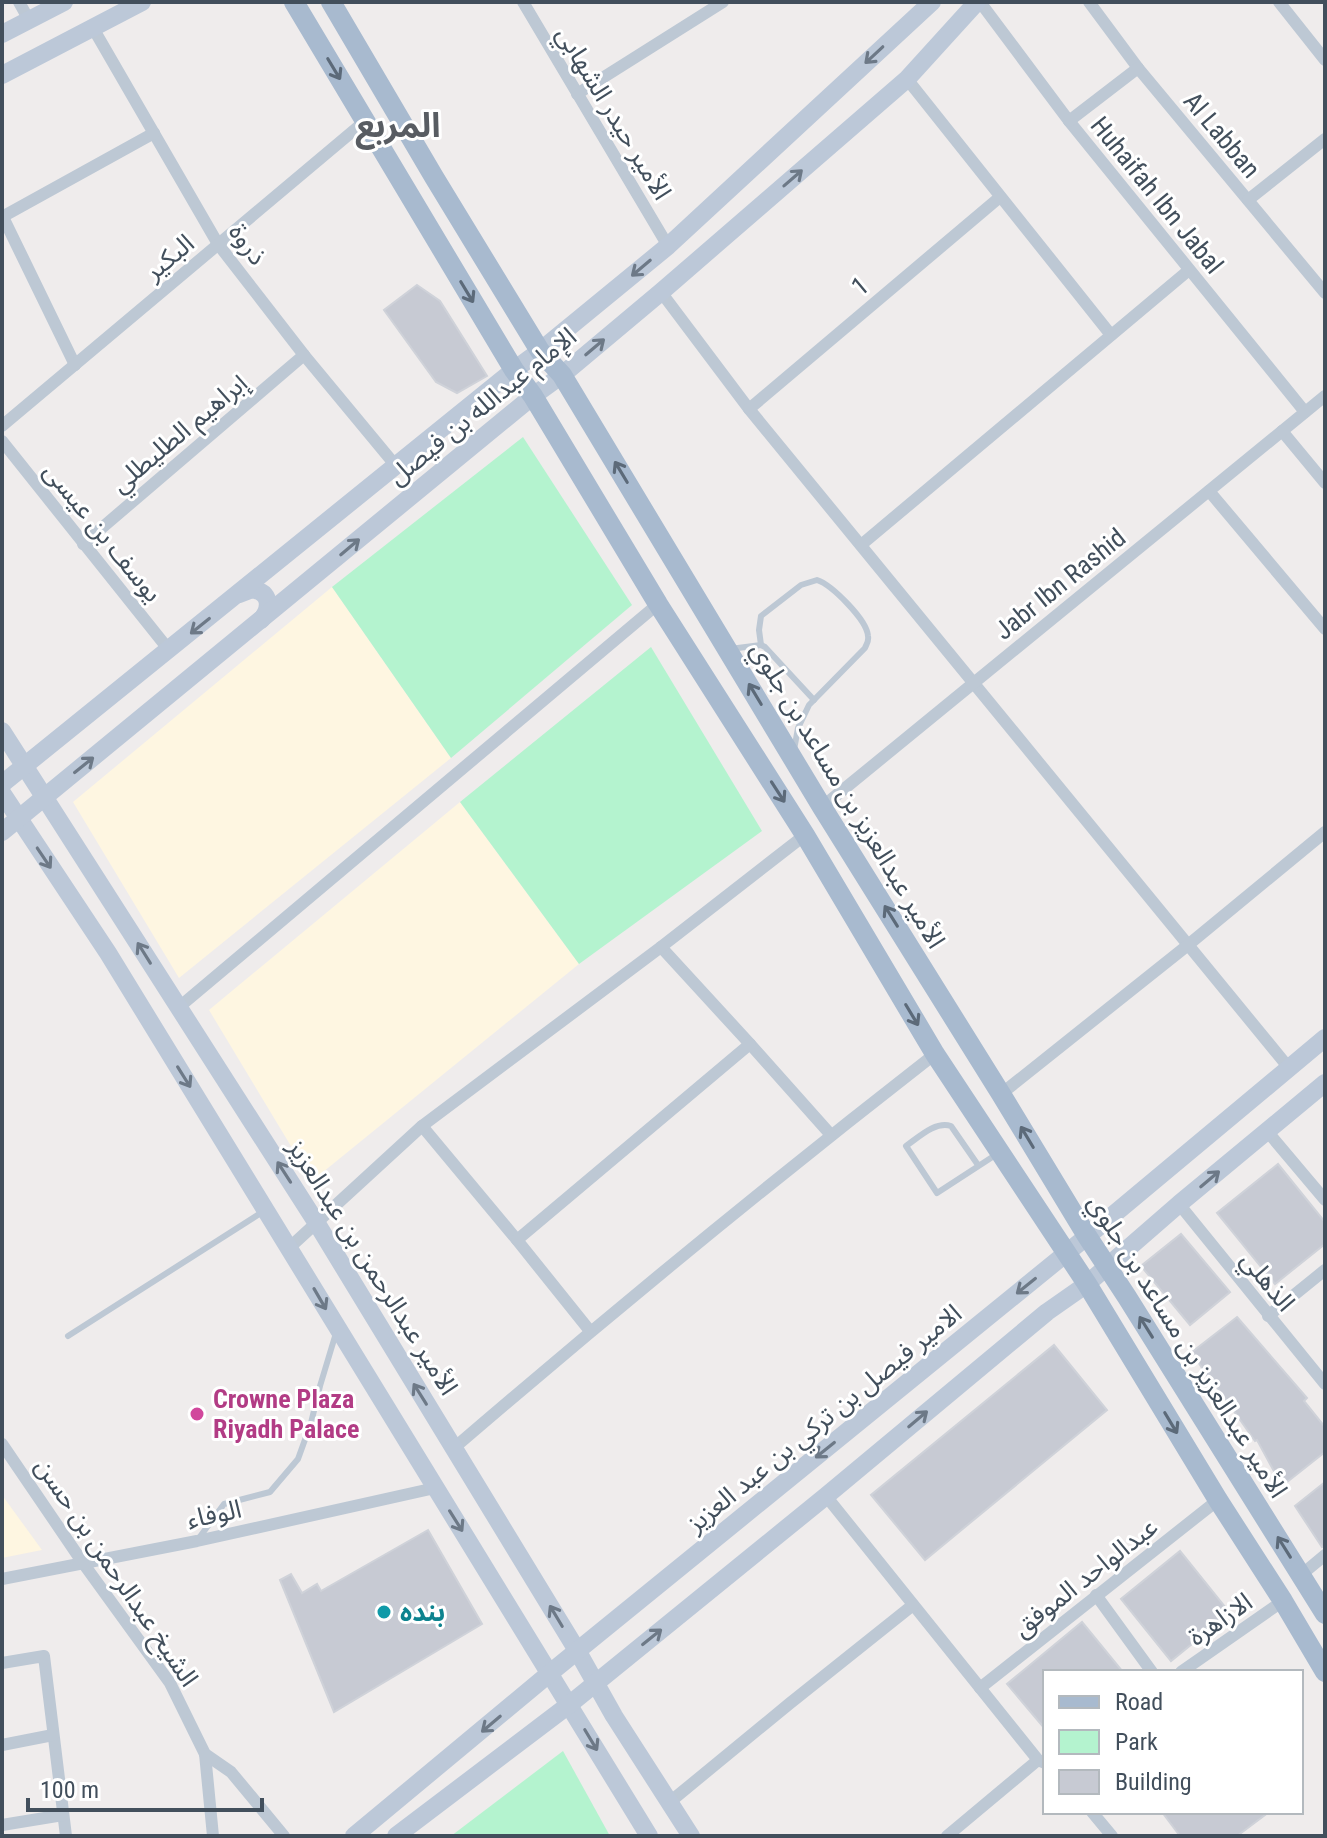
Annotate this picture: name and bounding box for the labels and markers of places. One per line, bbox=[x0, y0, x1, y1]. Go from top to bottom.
place label: Crowne Plaza Riyadh Palace bbox=[213, 1384, 359, 1444]
marker: Crowne Plaza Riyadh Palace bbox=[188, 1405, 206, 1423]
place label: بنده bbox=[400, 1597, 445, 1627]
marker: بنده bbox=[375, 1603, 393, 1621]

